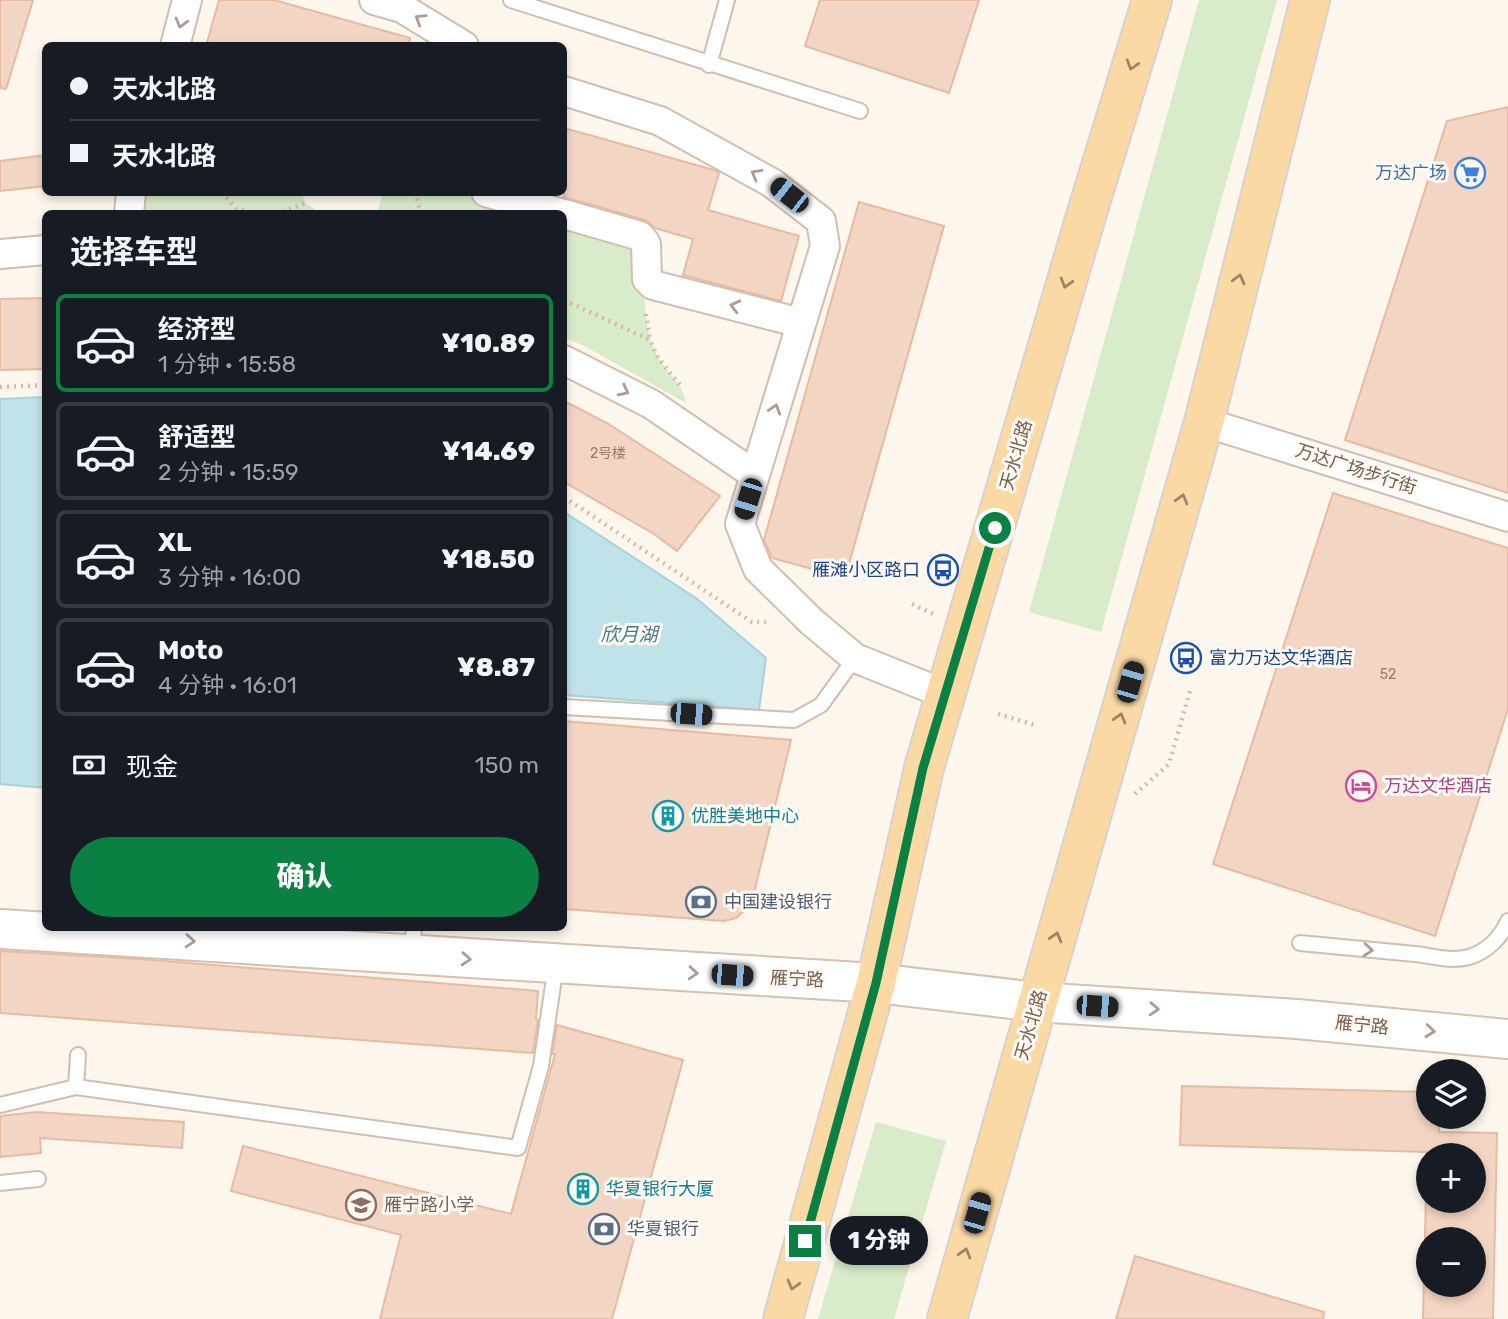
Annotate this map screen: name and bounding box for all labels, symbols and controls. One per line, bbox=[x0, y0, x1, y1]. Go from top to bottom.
one-way arrow bbox=[415, 15, 428, 28]
one-way arrow bbox=[175, 17, 189, 29]
one-way arrow bbox=[1126, 59, 1140, 71]
text: 天水北路 bbox=[112, 74, 216, 105]
text: 天水北路 bbox=[112, 141, 216, 172]
supermarket icon: 万达广场 bbox=[1453, 156, 1487, 190]
place label: 万达广场 bbox=[1375, 162, 1447, 184]
one-way arrow bbox=[751, 169, 763, 182]
car bbox=[766, 174, 813, 216]
text: 选择车型 bbox=[70, 233, 198, 271]
one-way arrow bbox=[1231, 273, 1245, 285]
one-way arrow bbox=[1060, 277, 1075, 289]
one-way arrow bbox=[729, 300, 741, 314]
icon: car bbox=[74, 312, 137, 375]
text: 经济型 bbox=[158, 314, 236, 345]
text: ¥10.89 bbox=[442, 328, 535, 359]
text: 1 分钟 · 15:58 bbox=[158, 350, 296, 378]
one-way arrow bbox=[617, 382, 629, 396]
one-way arrow bbox=[767, 404, 781, 416]
street label: 天水北路 bbox=[996, 417, 1036, 493]
icon: car bbox=[74, 420, 137, 483]
text: 舒适型 bbox=[158, 422, 236, 453]
text: ¥14.69 bbox=[442, 436, 535, 467]
street label: 万达广场步行街 bbox=[1293, 439, 1419, 499]
house number: 2号楼 bbox=[590, 445, 626, 462]
text: 2 分钟 · 15:59 bbox=[158, 458, 299, 486]
car bbox=[732, 476, 765, 522]
one-way arrow bbox=[1174, 494, 1188, 506]
route start bbox=[979, 512, 1011, 544]
text: XL bbox=[158, 527, 191, 558]
icon: car bbox=[74, 528, 137, 591]
text: ¥18.50 bbox=[441, 544, 535, 575]
bus stop icon: 雁滩小区路口 bbox=[926, 553, 960, 587]
place label: 雁滩小区路口 bbox=[812, 559, 920, 581]
text: 3 分钟 · 16:00 bbox=[158, 563, 301, 591]
water label: 欣月湖 bbox=[600, 623, 660, 646]
text: Moto bbox=[158, 635, 223, 666]
icon: car bbox=[74, 636, 137, 699]
bus stop icon: 富力万达文华酒店 bbox=[1169, 641, 1203, 675]
place label: 富力万达文华酒店 bbox=[1209, 647, 1353, 669]
text: ¥8.87 bbox=[457, 652, 535, 683]
car bbox=[1115, 659, 1146, 705]
house number: 52 bbox=[1380, 666, 1396, 683]
text: 4 分钟 · 16:01 bbox=[158, 671, 297, 699]
car bbox=[670, 702, 713, 726]
one-way arrow bbox=[1111, 712, 1126, 724]
icon: cash bbox=[70, 746, 108, 784]
text: 150 m bbox=[475, 751, 539, 779]
text: 现金 bbox=[126, 752, 178, 783]
hotel icon: 万达文华酒店 bbox=[1344, 769, 1378, 803]
place label: 万达文华酒店 bbox=[1384, 775, 1492, 797]
building icon: 优胜美地中心 bbox=[651, 799, 685, 833]
place label: 优胜美地中心 bbox=[691, 805, 799, 827]
button: 确认 bbox=[70, 837, 539, 917]
bank icon: 中国建设银行 bbox=[684, 885, 718, 919]
place label: 中国建设银行 bbox=[724, 891, 832, 913]
one-way arrow bbox=[1048, 931, 1063, 943]
one-way arrow bbox=[185, 933, 196, 948]
one-way arrow bbox=[1362, 942, 1374, 957]
one-way arrow bbox=[461, 951, 472, 966]
car bbox=[711, 963, 754, 987]
one-way arrow bbox=[688, 965, 699, 980]
street label: 雁宁路 bbox=[769, 967, 825, 991]
street label: 天水北路 bbox=[1011, 987, 1051, 1063]
car bbox=[1076, 994, 1119, 1018]
one-way arrow bbox=[1149, 1002, 1160, 1017]
street label: 雁宁路 bbox=[1334, 1011, 1390, 1039]
one-way arrow bbox=[1424, 1024, 1435, 1039]
map controls bbox=[1416, 1059, 1486, 1297]
button: layers bbox=[1416, 1059, 1486, 1129]
button: + bbox=[1416, 1143, 1486, 1213]
building icon: 华夏银行大厦 bbox=[566, 1172, 600, 1206]
place label: 华夏银行大厦 bbox=[606, 1178, 714, 1200]
school or university icon: 雁宁路小学 bbox=[344, 1188, 378, 1222]
car bbox=[962, 1190, 993, 1236]
place label: 雁宁路小学 bbox=[384, 1194, 474, 1216]
bank icon: 华夏银行 bbox=[587, 1212, 621, 1246]
callout: 1 分钟 bbox=[830, 1216, 928, 1266]
place label: 华夏银行 bbox=[627, 1218, 699, 1240]
route end bbox=[789, 1225, 821, 1257]
text: 1 分钟 bbox=[848, 1226, 910, 1254]
button: − bbox=[1416, 1227, 1486, 1297]
one-way arrow bbox=[957, 1248, 972, 1260]
one-way arrow bbox=[786, 1279, 801, 1291]

